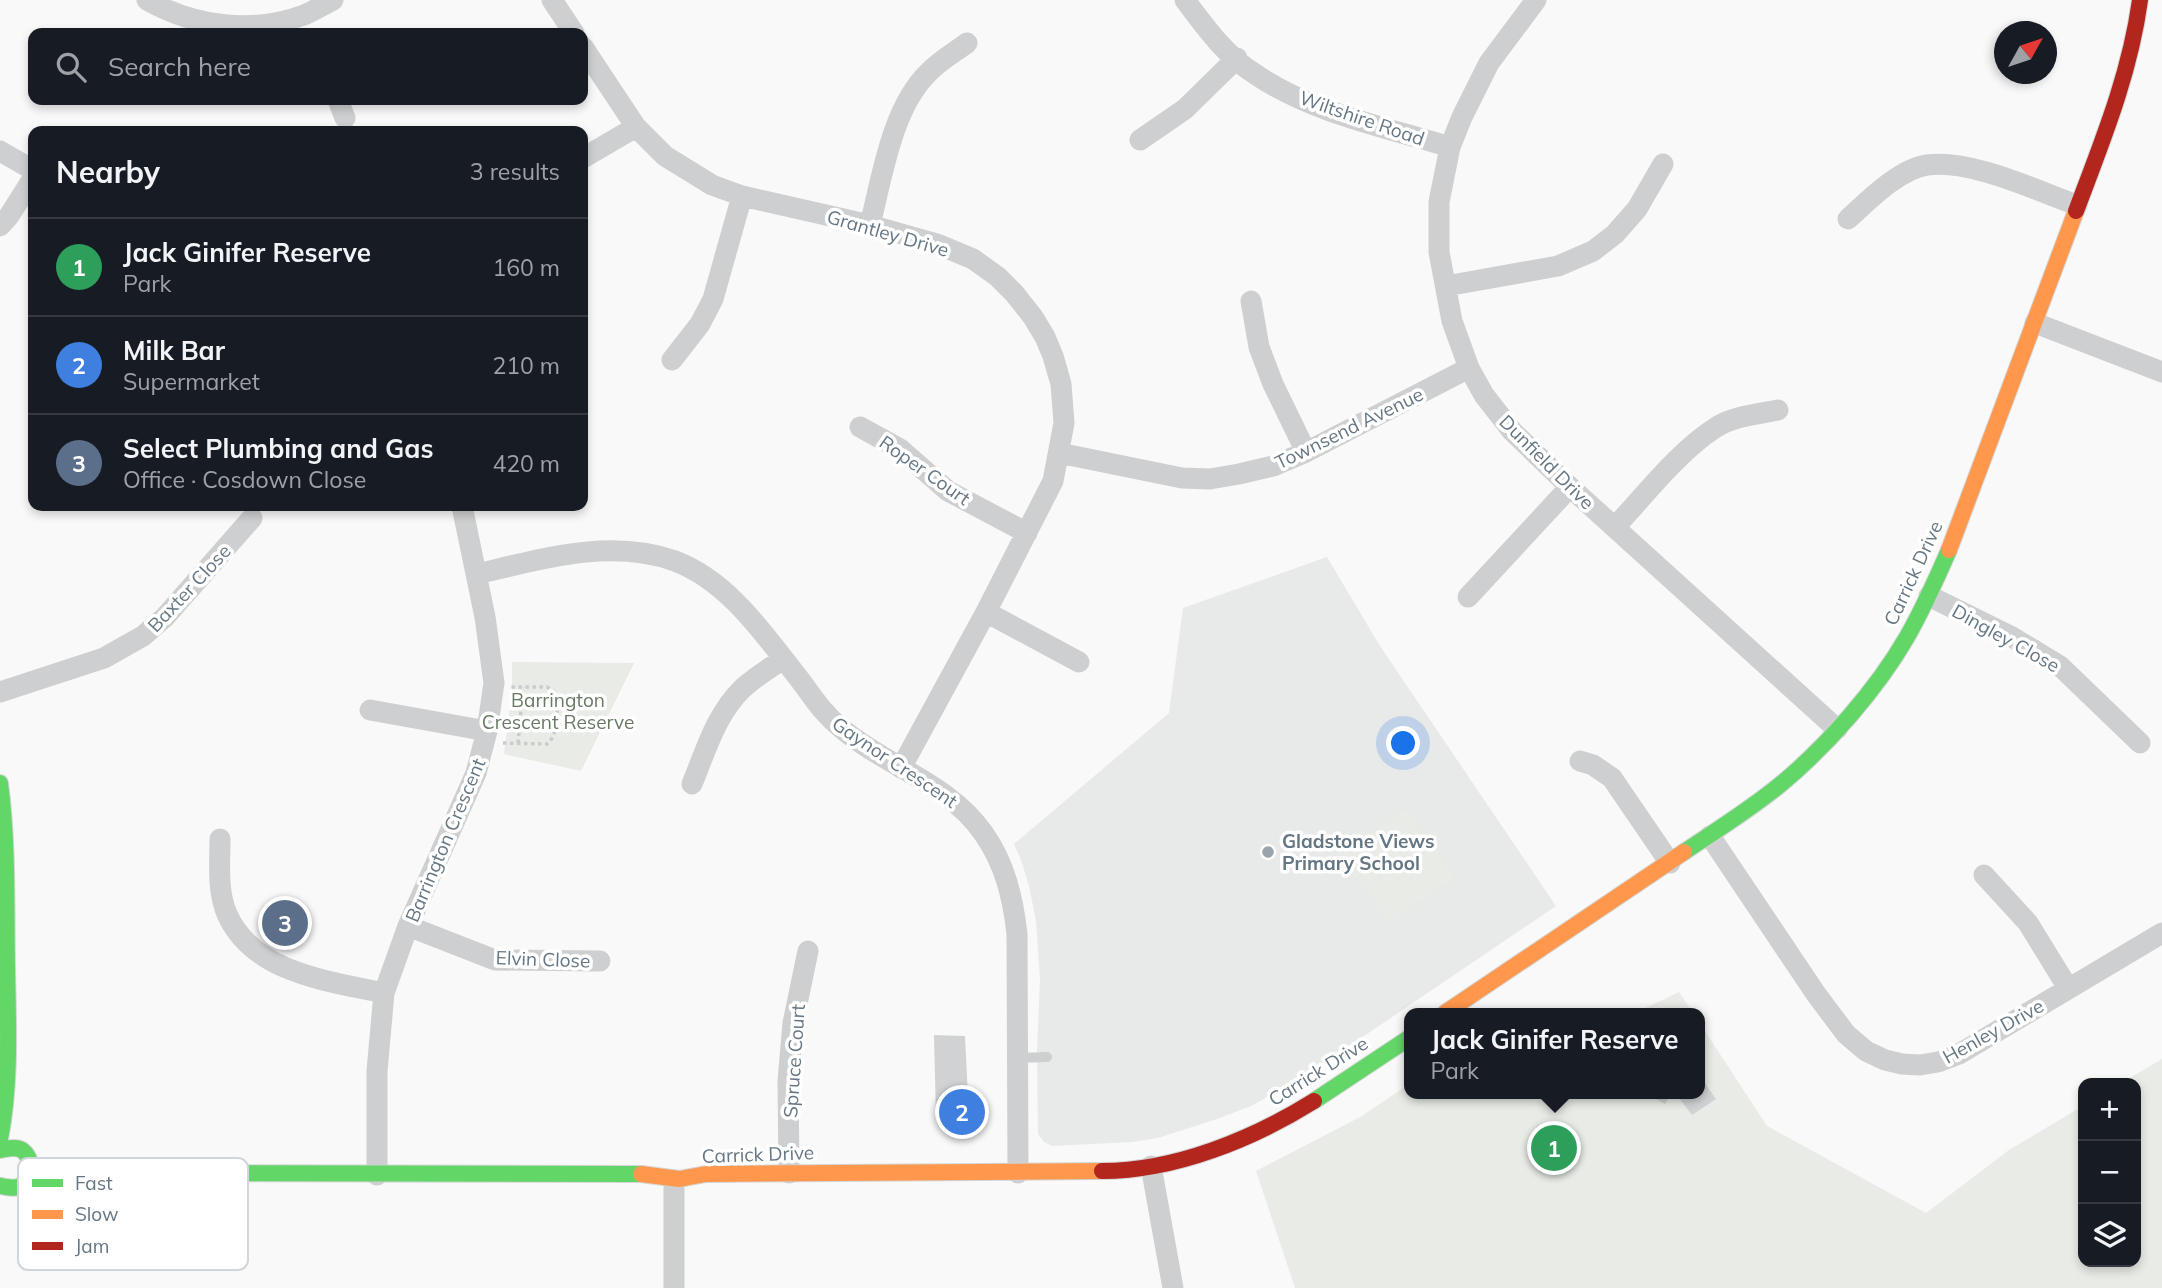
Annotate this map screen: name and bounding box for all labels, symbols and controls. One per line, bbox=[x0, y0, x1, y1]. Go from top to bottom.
north arrow bbox=[1994, 21, 2057, 84]
search box bbox=[28, 28, 588, 105]
icon: search bbox=[52, 48, 90, 86]
text: Search here bbox=[108, 50, 251, 83]
street label: Wiltshire Road bbox=[1296, 85, 1428, 151]
text: Nearby bbox=[56, 153, 160, 191]
text: 3 results bbox=[470, 157, 560, 186]
street label: Grantley Drive bbox=[824, 204, 952, 262]
text: Jack Ginifer Reserve bbox=[123, 236, 371, 269]
text: 1 bbox=[72, 253, 86, 282]
text: 160 m bbox=[492, 253, 560, 282]
text: Park bbox=[123, 269, 171, 298]
text: Milk Bar bbox=[123, 334, 225, 367]
text: 2 bbox=[72, 351, 86, 380]
text: 210 m bbox=[492, 351, 560, 380]
text: Supermarket bbox=[123, 367, 260, 396]
street label: Townsend Avenue bbox=[1271, 382, 1427, 474]
street label: Dunfield Drive bbox=[1495, 410, 1599, 514]
street label: Roper Court bbox=[875, 430, 975, 510]
text: Select Plumbing and Gas bbox=[123, 432, 433, 465]
text: 3 bbox=[72, 449, 86, 478]
text: 420 m bbox=[492, 449, 560, 478]
text: Office · Cosdown Close bbox=[123, 465, 366, 494]
street label: Carrick Drive bbox=[1878, 517, 1948, 629]
street label: Baxter Close bbox=[142, 539, 236, 637]
street label: Dingley Close bbox=[1948, 599, 2064, 677]
park label: Barrington Crescent Reserve bbox=[482, 688, 634, 734]
street label: Gaynor Crescent bbox=[828, 711, 963, 813]
your location bbox=[1386, 726, 1420, 760]
street label: Barrington Crescent bbox=[400, 754, 490, 926]
place label: Gladstone Views Primary School bbox=[1282, 829, 1434, 875]
marker: Gladstone Views Primary School bbox=[1260, 844, 1276, 860]
pin: 3 bbox=[262, 897, 308, 949]
street label: Elvin Close bbox=[495, 945, 591, 973]
street label: Henley Drive bbox=[1938, 993, 2048, 1069]
street label: Spruce Court bbox=[778, 1003, 810, 1119]
popup bbox=[1404, 1008, 1705, 1099]
text: Jack Ginifer Reserve bbox=[1431, 1023, 1679, 1056]
street label: Carrick Drive bbox=[1264, 1031, 1372, 1111]
text: Park bbox=[1431, 1056, 1479, 1085]
map controls bbox=[2078, 1078, 2141, 1267]
button: + bbox=[2078, 1078, 2141, 1141]
pin: 2 bbox=[939, 1086, 985, 1138]
pin: 1 bbox=[1531, 1122, 1577, 1174]
street label: Carrick Drive bbox=[701, 1140, 815, 1168]
button: − bbox=[2078, 1141, 2141, 1204]
legend bbox=[18, 1158, 248, 1270]
text: Fast bbox=[75, 1171, 113, 1195]
text: Slow bbox=[75, 1202, 119, 1226]
button: layers bbox=[2078, 1204, 2141, 1267]
text: Jam bbox=[75, 1234, 109, 1258]

